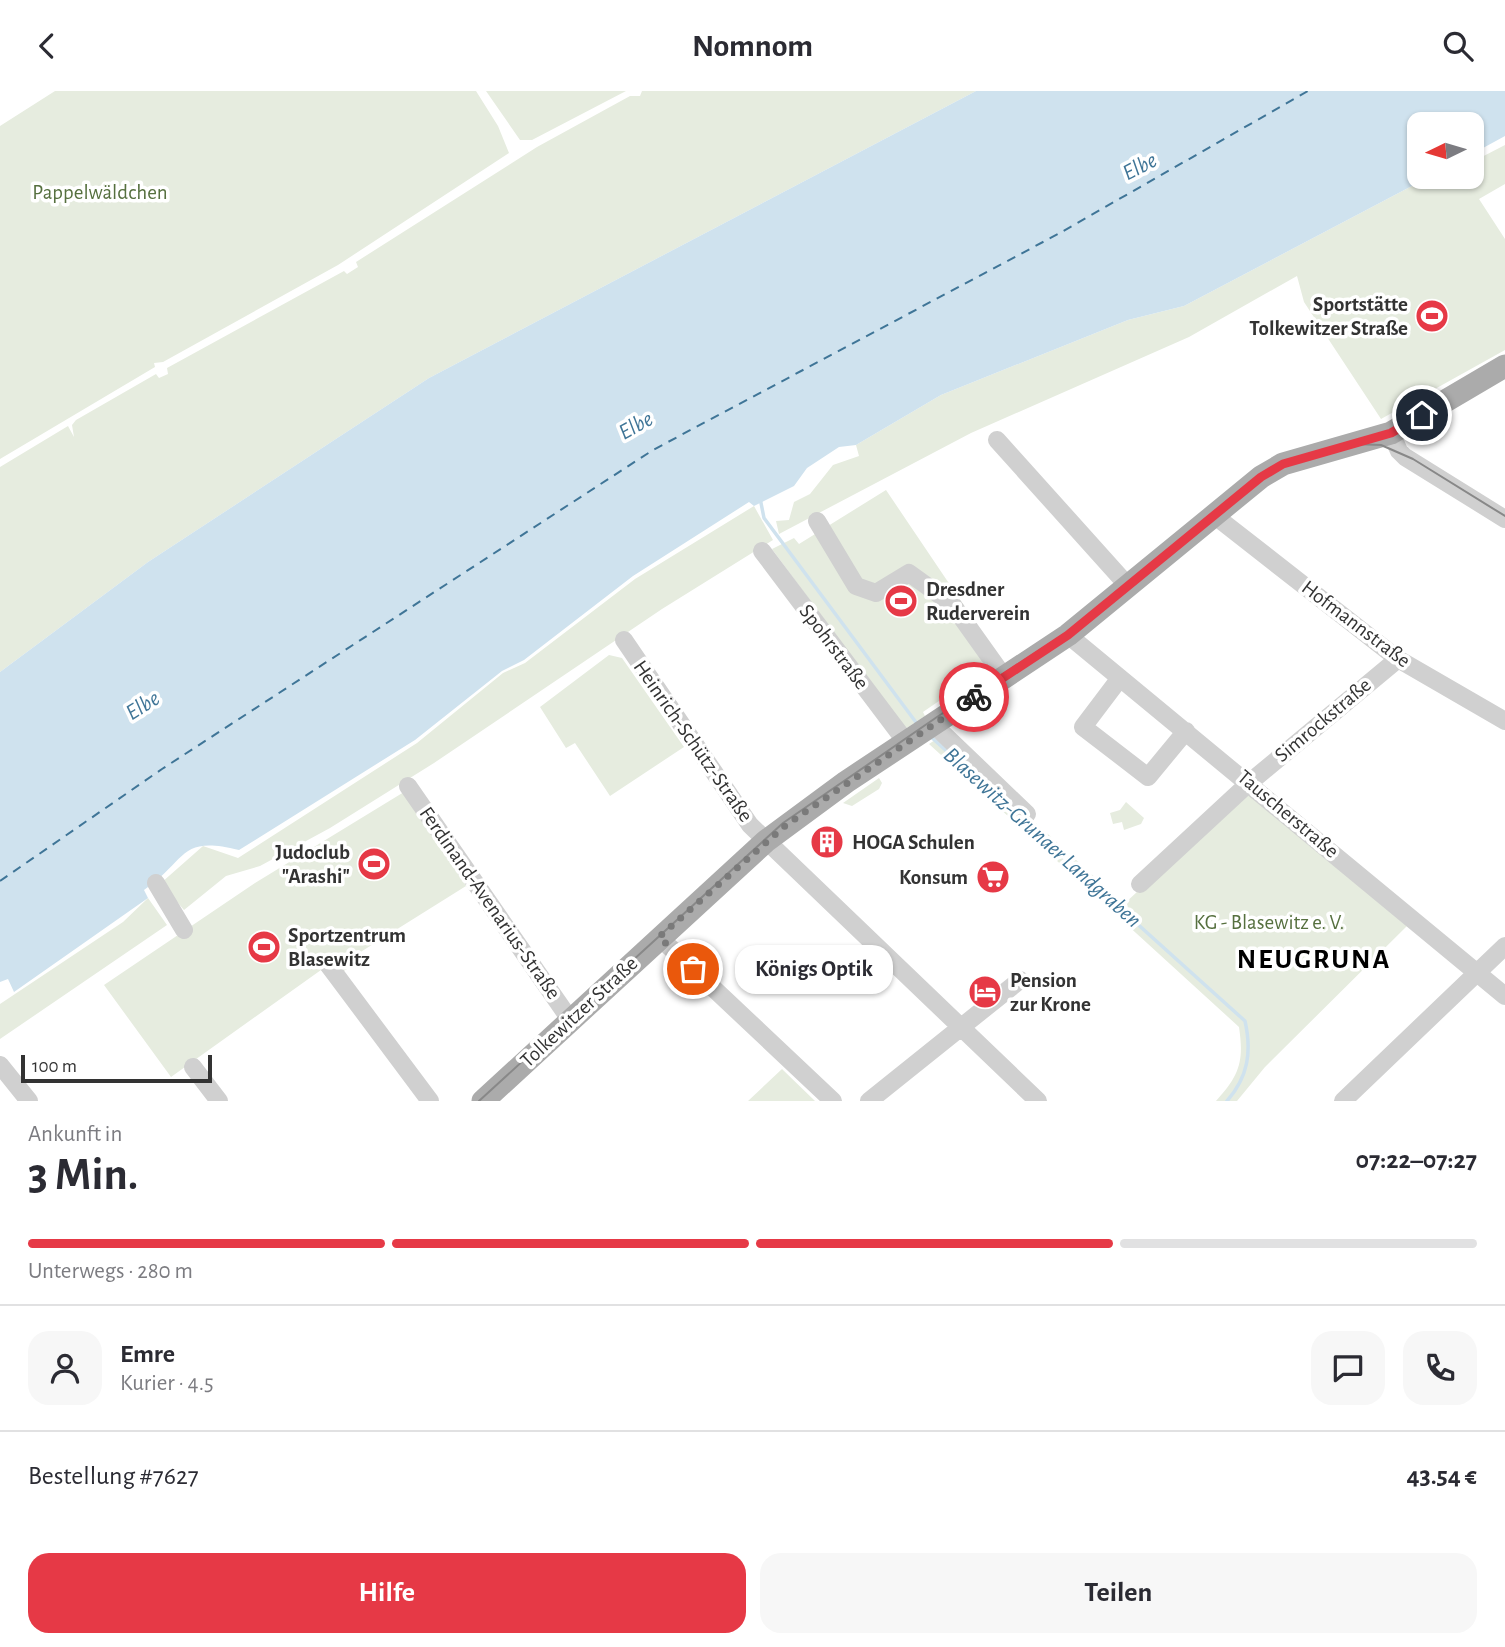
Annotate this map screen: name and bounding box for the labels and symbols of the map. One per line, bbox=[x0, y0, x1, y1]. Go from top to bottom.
north arrow bbox=[1407, 112, 1484, 189]
water label: Elbe bbox=[1119, 149, 1161, 185]
park label: Pappelwäldchen bbox=[32, 182, 168, 203]
place label: Sportstätte Tolkewitzer Straße bbox=[1249, 294, 1408, 339]
sports icon: Sportstätte Tolkewitzer Straße bbox=[1413, 297, 1451, 335]
pin bbox=[1392, 385, 1452, 445]
water label: Elbe bbox=[615, 407, 657, 445]
street label: Hofmannstraße bbox=[1298, 576, 1414, 672]
place label: Dresdner Ruderverein bbox=[926, 579, 1030, 624]
sports icon: Dresdner Ruderverein bbox=[882, 582, 920, 620]
street label: Spohrstraße bbox=[795, 601, 873, 693]
street label: Heinrich-Schütz-Straße bbox=[629, 656, 757, 826]
courier bbox=[939, 662, 1009, 732]
street label: Simrockstraße bbox=[1271, 674, 1375, 766]
water label: Elbe bbox=[122, 687, 164, 725]
water label: Blasewitz‐Grunaer Landgraben bbox=[939, 743, 1145, 933]
street label: Tauscherstraße bbox=[1234, 766, 1342, 862]
street label: Ferdinand-Avenarius-Straße bbox=[416, 803, 564, 1003]
building icon: HOGA Schulen bbox=[808, 823, 846, 861]
place label: HOGA Schulen bbox=[852, 832, 975, 853]
place label: Judoclub "Arashi" bbox=[275, 842, 350, 887]
sports icon: Judoclub "Arashi" bbox=[355, 845, 393, 883]
supermarket icon: Konsum bbox=[974, 858, 1012, 896]
place label: Konsum bbox=[899, 867, 968, 888]
park label: KG - Blasewitz e. V. bbox=[1194, 912, 1344, 933]
place label: Sportzentrum Blasewitz bbox=[288, 925, 406, 970]
sports icon: Sportzentrum Blasewitz bbox=[245, 928, 283, 966]
pin bbox=[663, 939, 723, 999]
callout: Königs Optik bbox=[735, 945, 892, 994]
district label: NEUGRUNA bbox=[1237, 946, 1391, 974]
street label: Tolkewitzer Straße bbox=[516, 953, 642, 1071]
place label: Pension zur Krone bbox=[1010, 970, 1091, 1015]
hotel icon: Pension zur Krone bbox=[966, 973, 1004, 1011]
scale bar bbox=[21, 1052, 212, 1084]

